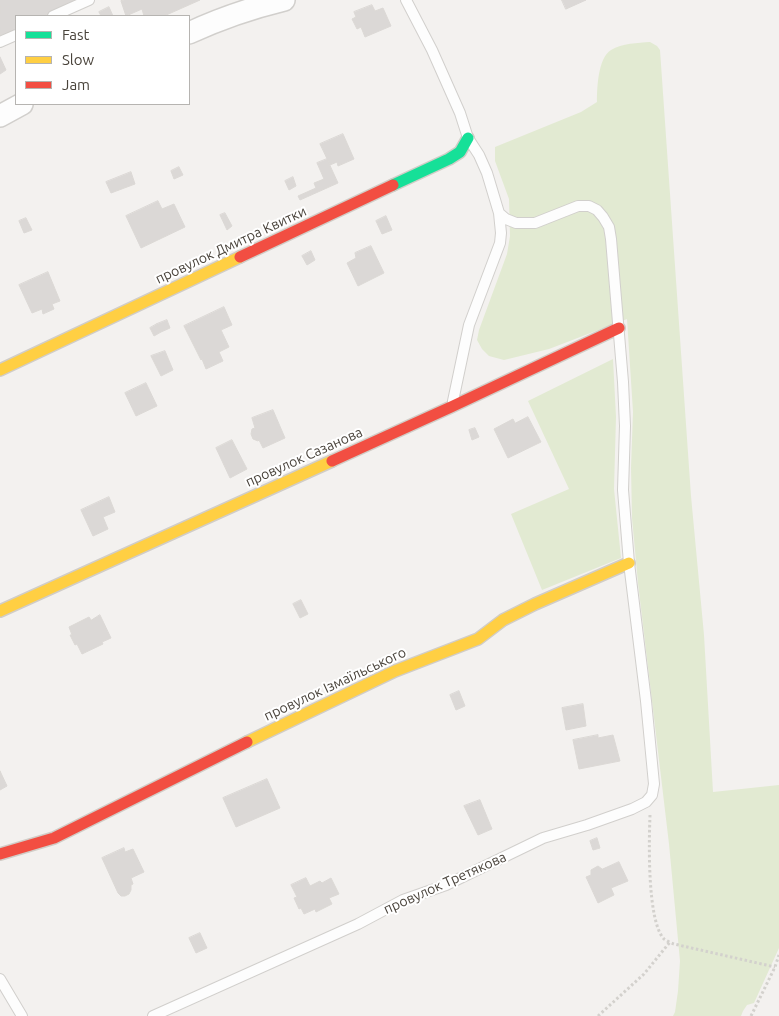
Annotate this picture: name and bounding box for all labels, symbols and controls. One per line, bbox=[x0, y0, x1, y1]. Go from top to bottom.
legend bbox=[15, 15, 190, 105]
text: Fast bbox=[62, 26, 89, 43]
text: Slow bbox=[62, 51, 94, 68]
text: Jam bbox=[62, 76, 90, 93]
street label: провулок Дмитра Квитки bbox=[153, 203, 309, 287]
street label: провулок Сазанова bbox=[243, 424, 365, 490]
street label: провулок Ізмаїльського bbox=[261, 644, 409, 724]
street label: провулок Третякова bbox=[381, 848, 509, 918]

